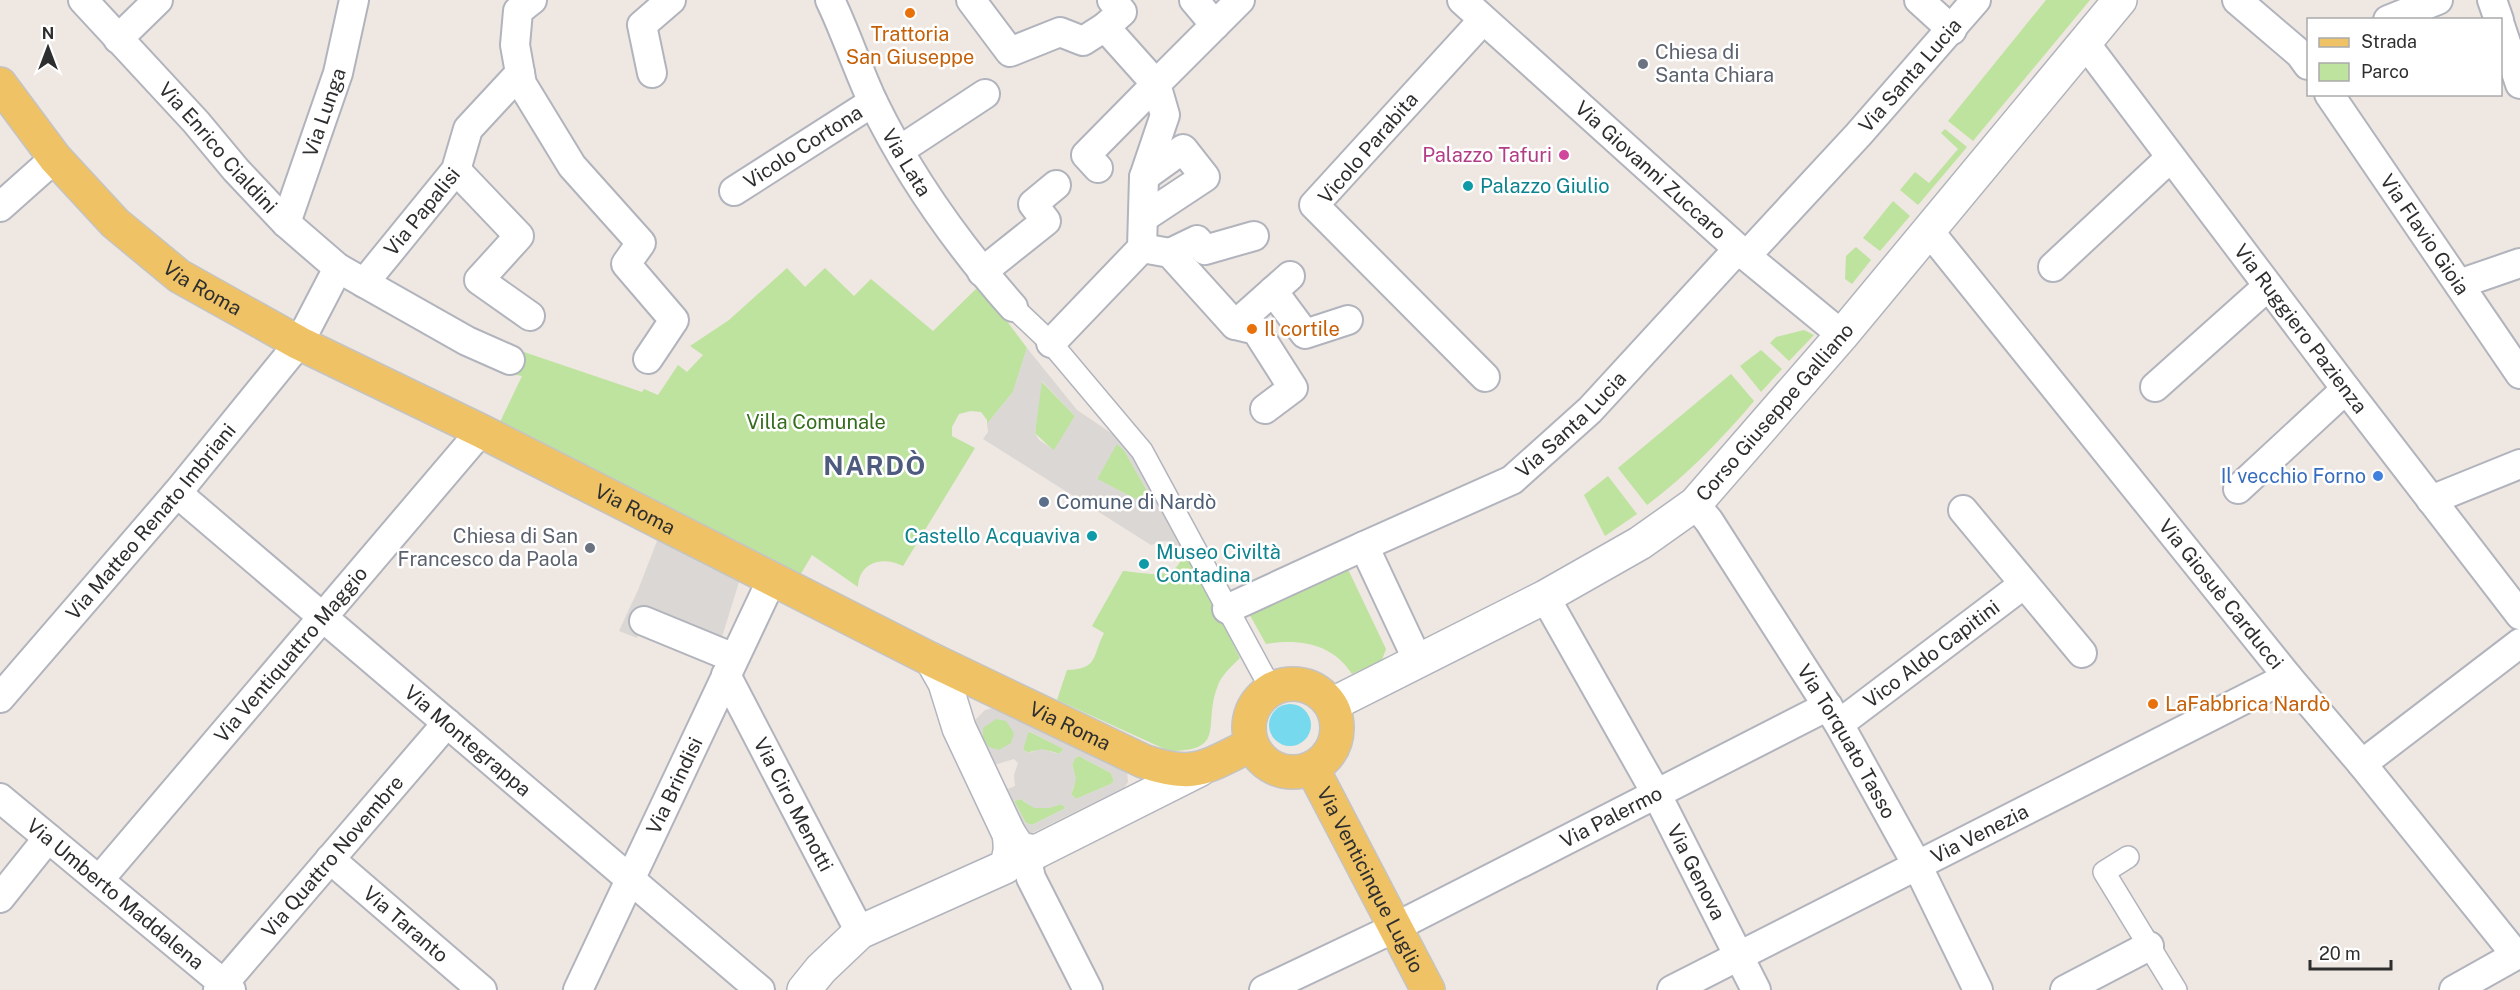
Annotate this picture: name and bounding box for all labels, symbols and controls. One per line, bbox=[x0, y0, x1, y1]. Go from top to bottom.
marker: Trattoria San Giuseppe bbox=[903, 6, 917, 20]
street label: Via Santa Lucia bbox=[1854, 14, 1966, 137]
north arrow bbox=[18, 18, 78, 78]
legend bbox=[2307, 18, 2502, 96]
place label: Trattoria San Giuseppe bbox=[846, 22, 974, 69]
text: N bbox=[42, 24, 54, 43]
text: Strada bbox=[2361, 31, 2417, 52]
place label: Chiesa di Santa Chiara bbox=[1655, 40, 1774, 87]
marker: Chiesa di Santa Chiara bbox=[1636, 57, 1650, 71]
text: Parco bbox=[2361, 61, 2409, 82]
street label: Via Lunga bbox=[298, 65, 351, 160]
street label: Via Enrico Cialdini bbox=[153, 77, 282, 218]
street label: Vicolo Parabita bbox=[1313, 87, 1423, 209]
street label: Via Giovanni Zuccaro bbox=[1570, 96, 1731, 244]
street label: Vicolo Cortona bbox=[739, 100, 867, 194]
street label: Via Lata bbox=[877, 124, 936, 201]
place label: Palazzo Tafuri bbox=[1422, 143, 1552, 167]
marker: Palazzo Tafuri bbox=[1557, 148, 1571, 162]
street label: Via Papalisi bbox=[379, 163, 465, 261]
street label: Via Flavio Gioia bbox=[2375, 169, 2474, 299]
place label: Palazzo Giulio bbox=[1480, 174, 1610, 198]
marker: Palazzo Giulio bbox=[1461, 179, 1475, 193]
street label: Via Ruggiero Pazienza bbox=[2229, 239, 2372, 418]
street label: Via Roma bbox=[158, 256, 246, 321]
place label: Il cortile bbox=[1264, 317, 1340, 341]
street label: Corso Giuseppe Galliano bbox=[1691, 318, 1859, 506]
marker: Il cortile bbox=[1245, 322, 1259, 336]
street label: Via Santa Lucia bbox=[1511, 367, 1631, 483]
park label: Villa Comunale bbox=[746, 410, 886, 434]
street label: Via Matteo Renato Imbriani bbox=[61, 419, 241, 625]
district label: NARDÒ bbox=[823, 450, 927, 481]
place label: Il vecchio Forno bbox=[2221, 464, 2366, 488]
marker: Il vecchio Forno bbox=[2371, 469, 2385, 483]
street label: Via Roma bbox=[591, 479, 679, 540]
place label: Comune di Nardò bbox=[1056, 490, 1216, 514]
marker: Comune di Nardò bbox=[1037, 495, 1051, 509]
street label: Via Giosuè Carducci bbox=[2154, 514, 2289, 674]
place label: Chiesa di San Francesco da Paola bbox=[398, 524, 578, 571]
place label: Castello Acquaviva bbox=[904, 524, 1080, 548]
marker: Castello Acquaviva bbox=[1085, 529, 1099, 543]
place label: Museo Civiltà Contadina bbox=[1156, 540, 1281, 587]
marker: Chiesa di San Francesco da Paola bbox=[583, 541, 597, 555]
marker: Museo Civiltà Contadina bbox=[1137, 557, 1151, 571]
street label: Via Ventiquattro Maggio bbox=[209, 562, 372, 748]
street label: Vico Aldo Capitini bbox=[1859, 595, 2004, 713]
street label: Via Torquato Tasso bbox=[1792, 660, 1901, 823]
street label: Via Montegrappa bbox=[399, 680, 536, 801]
place label: LaFabbrica Nardò bbox=[2165, 692, 2330, 716]
street label: Via Roma bbox=[1025, 696, 1114, 756]
marker: LaFabbrica Nardò bbox=[2146, 697, 2160, 711]
street label: Via Brindisi bbox=[641, 733, 708, 838]
street label: Via Ciro Menotti bbox=[749, 733, 838, 876]
street label: Via Quattro Novembre bbox=[257, 771, 409, 942]
street label: Via Palermo bbox=[1556, 781, 1666, 853]
street label: Via Venticinque Luglio bbox=[1312, 783, 1429, 977]
street label: Via Venezia bbox=[1927, 799, 2032, 868]
street label: Via Umberto Maddalena bbox=[22, 813, 209, 974]
street label: Via Genova bbox=[1662, 820, 1730, 924]
street label: Via Taranto bbox=[358, 881, 453, 968]
scale bar bbox=[2310, 933, 2391, 971]
text: 20 m bbox=[2319, 943, 2361, 964]

